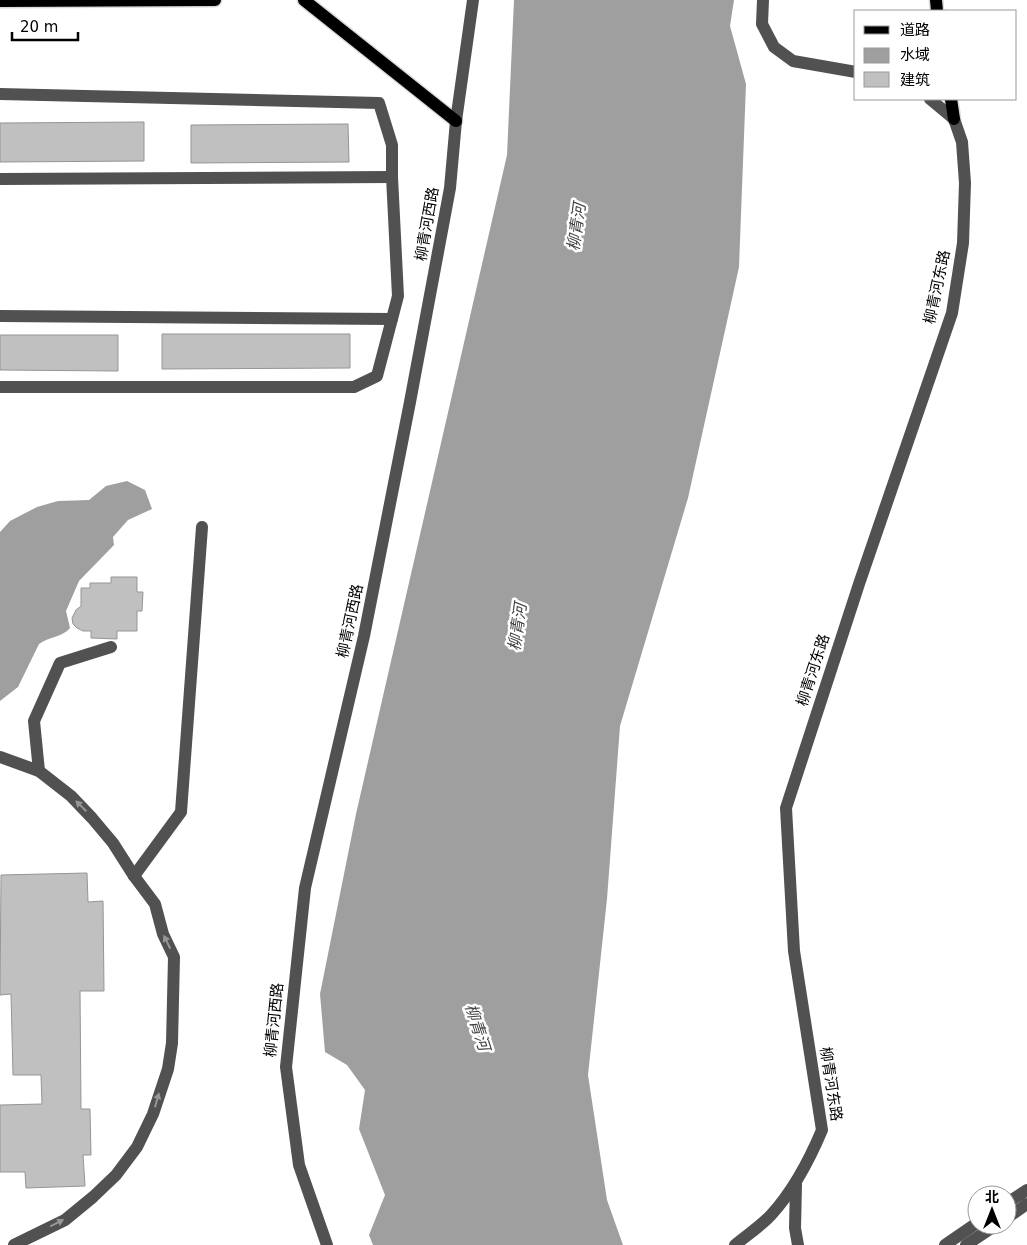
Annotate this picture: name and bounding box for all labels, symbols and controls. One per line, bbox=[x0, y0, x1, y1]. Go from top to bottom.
scale bar bbox=[12, 10, 79, 42]
legend bbox=[854, 10, 1017, 100]
text: 20 m bbox=[20, 18, 58, 36]
text: 道路 bbox=[900, 21, 930, 39]
text: 水域 bbox=[900, 46, 930, 64]
text: 建筑 bbox=[900, 71, 930, 89]
street label: 柳青河西路 bbox=[412, 185, 442, 263]
water label: 柳青河 bbox=[564, 199, 590, 252]
street label: 柳青河东路 bbox=[920, 248, 954, 326]
street label: 柳青河西路 bbox=[333, 582, 367, 660]
water label: 柳青河 bbox=[505, 599, 531, 652]
street label: 柳青河东路 bbox=[793, 632, 833, 708]
one-way arrow bbox=[75, 800, 87, 812]
one-way arrow bbox=[162, 934, 171, 949]
street label: 柳青河西路 bbox=[261, 982, 287, 1058]
water label: 柳青河 bbox=[461, 1001, 495, 1056]
street label: 柳青河东路 bbox=[816, 1046, 846, 1122]
one-way arrow bbox=[153, 1093, 161, 1108]
north arrow bbox=[967, 1185, 1017, 1235]
text: 北 bbox=[985, 1189, 999, 1205]
one-way arrow bbox=[50, 1219, 64, 1227]

